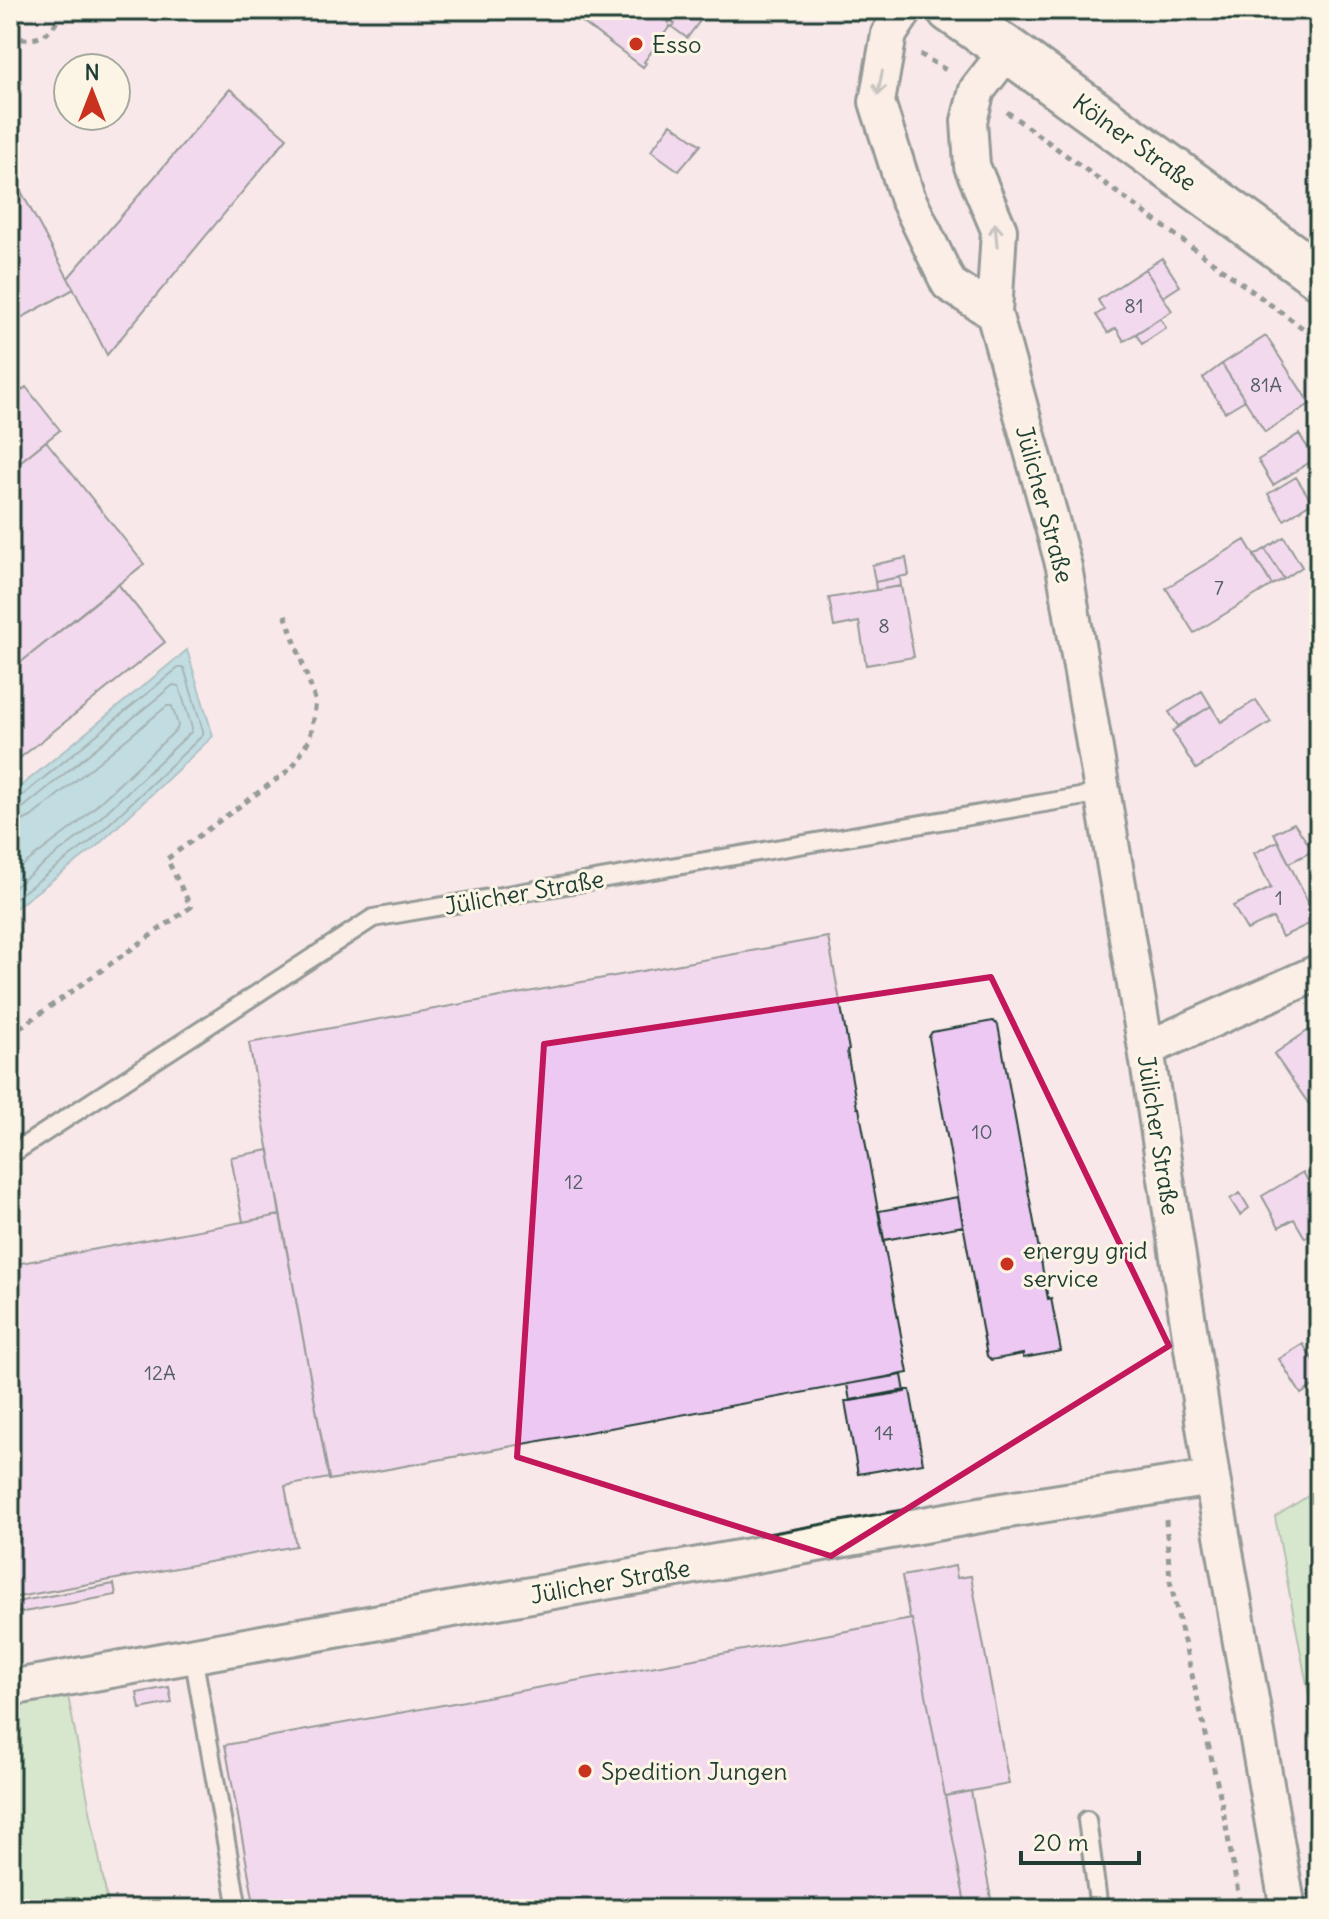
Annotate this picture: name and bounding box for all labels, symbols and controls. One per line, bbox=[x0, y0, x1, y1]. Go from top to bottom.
place label: Esso bbox=[652, 29, 701, 59]
marker: Esso bbox=[627, 35, 645, 53]
north arrow bbox=[52, 52, 132, 132]
text: N bbox=[84, 58, 100, 86]
one-way arrow bbox=[872, 69, 887, 95]
street label: Kölner Straße bbox=[1067, 87, 1203, 197]
one-way arrow bbox=[989, 223, 1004, 249]
house number: 81 bbox=[1124, 293, 1144, 318]
house number: 81A bbox=[1250, 372, 1282, 397]
street label: Jülicher Straße bbox=[1010, 422, 1080, 586]
house number: 7 bbox=[1214, 575, 1224, 600]
house number: 8 bbox=[878, 613, 890, 638]
street label: Jülicher Straße bbox=[442, 863, 606, 921]
house number: 1 bbox=[1275, 885, 1283, 910]
street label: Jülicher Straße bbox=[1132, 1053, 1186, 1217]
house number: 10 bbox=[971, 1119, 993, 1144]
house number: 12 bbox=[565, 1169, 583, 1194]
place label: energy grid service bbox=[1023, 1235, 1148, 1293]
marker: energy grid service bbox=[998, 1255, 1016, 1273]
house number: 12A bbox=[144, 1360, 176, 1385]
house number: 14 bbox=[874, 1420, 894, 1445]
street label: Jülicher Straße bbox=[528, 1552, 692, 1610]
place label: Spedition Jungen bbox=[601, 1756, 787, 1786]
marker: Spedition Jungen bbox=[576, 1762, 594, 1780]
scale bar bbox=[1021, 1815, 1139, 1865]
text: 20 m bbox=[1033, 1827, 1089, 1857]

